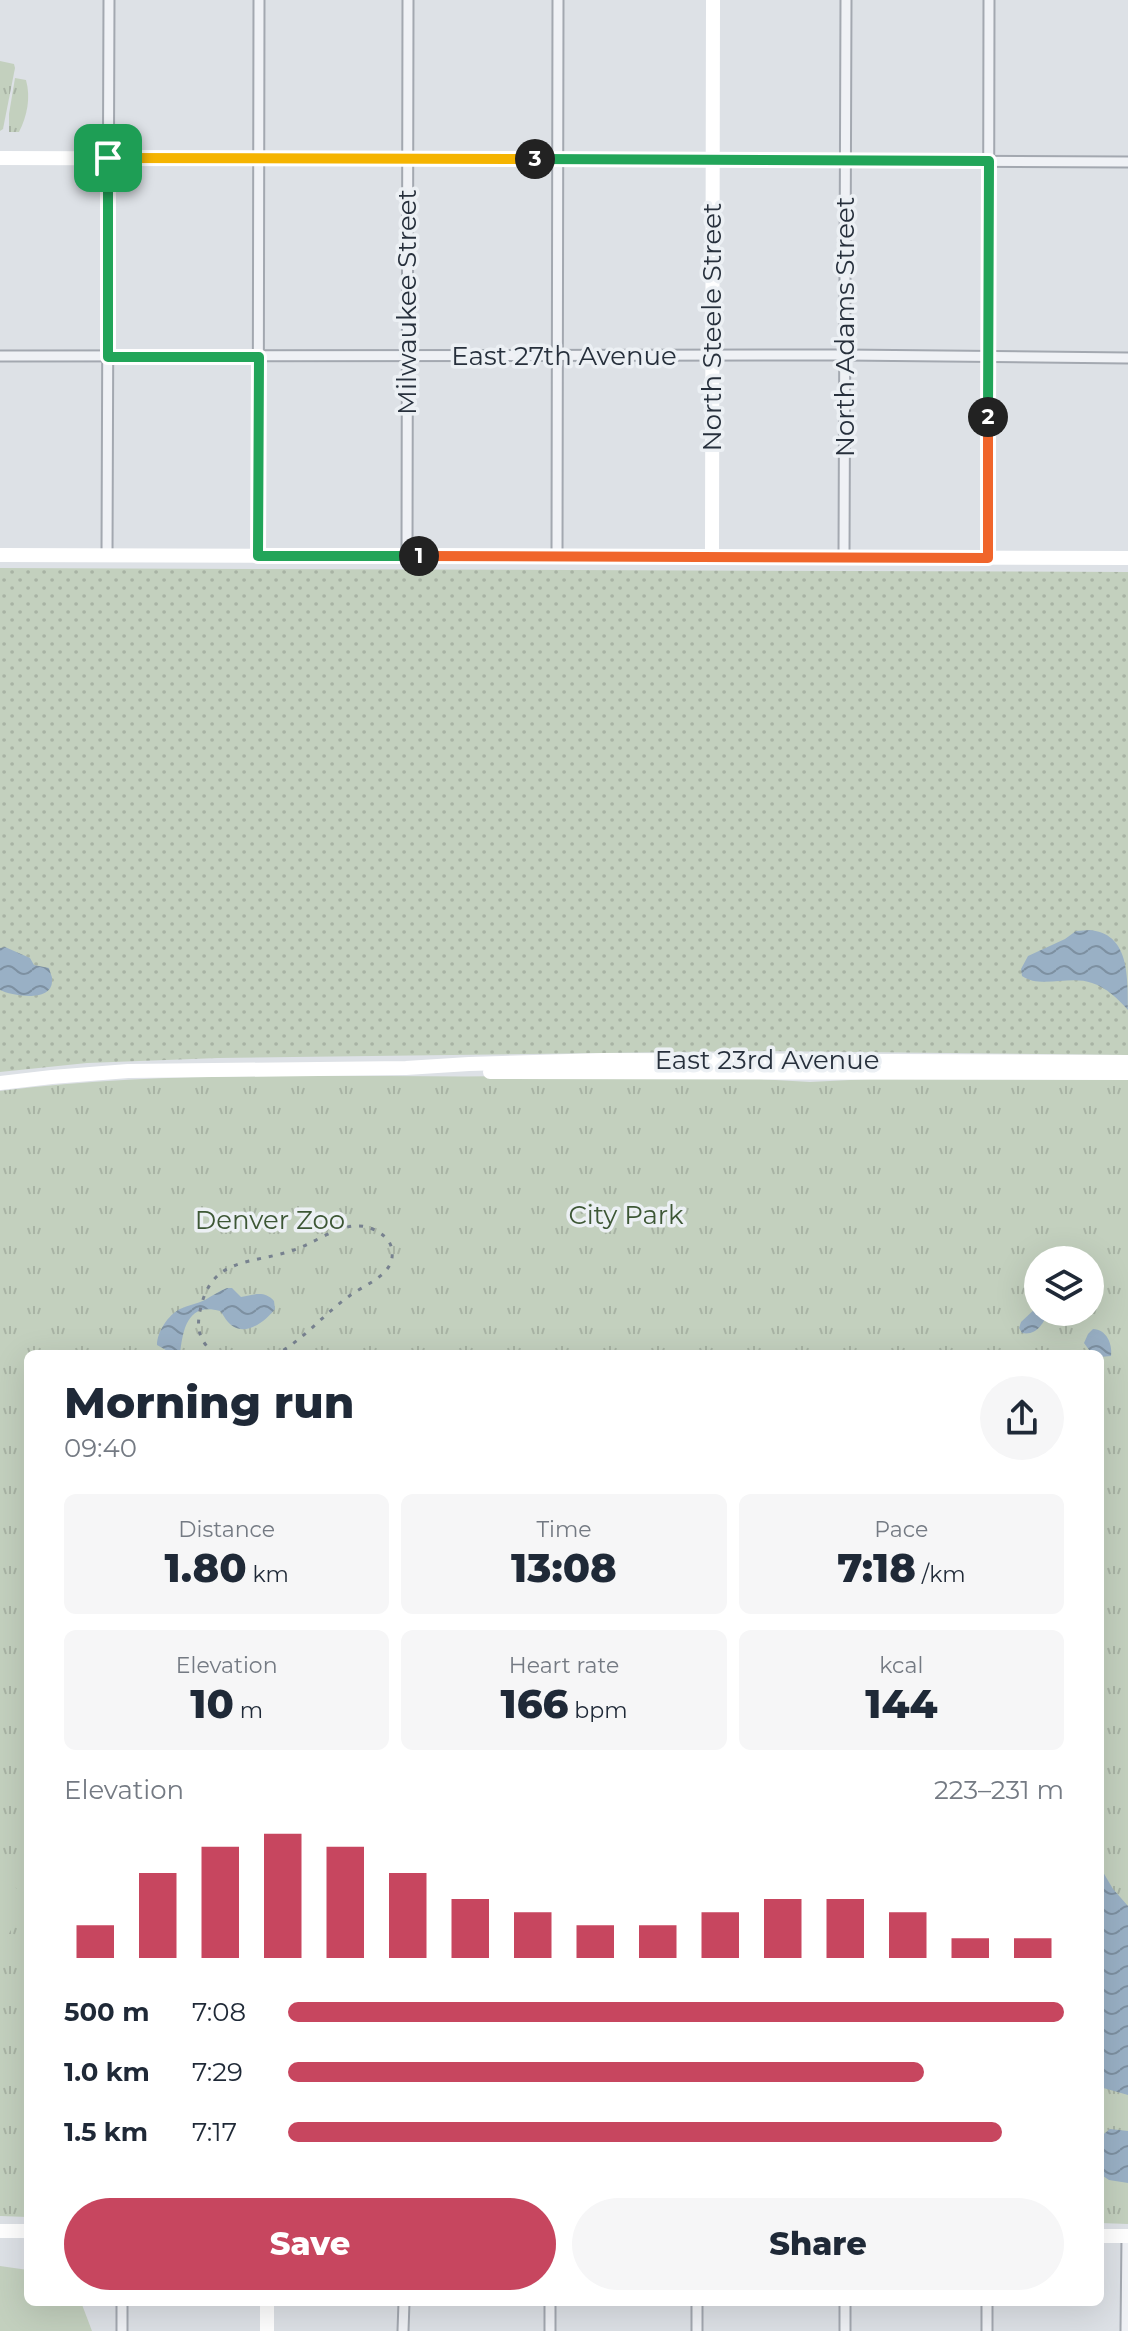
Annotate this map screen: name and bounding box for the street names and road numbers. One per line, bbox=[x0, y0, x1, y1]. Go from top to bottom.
street label: Milwaukee Street bbox=[391, 189, 423, 415]
street label: North Adams Street bbox=[829, 197, 861, 457]
street label: North Steele Street bbox=[696, 203, 728, 451]
street label: East 27th Avenue bbox=[451, 340, 677, 372]
street label: East 23rd Avenue bbox=[655, 1044, 879, 1076]

